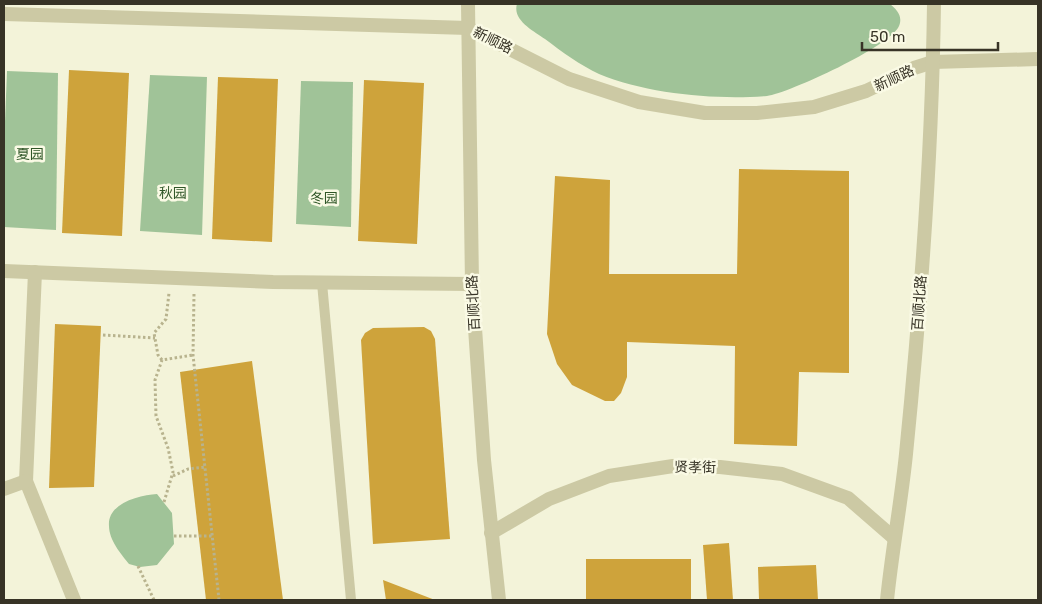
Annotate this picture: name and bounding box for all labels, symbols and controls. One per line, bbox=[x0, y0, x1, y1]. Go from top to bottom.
scale bar bbox=[862, 20, 998, 52]
street label: 新顺路 bbox=[470, 24, 515, 57]
text: 50 m bbox=[870, 28, 905, 46]
street label: 新顺路 bbox=[872, 62, 917, 95]
park label: 夏园 bbox=[16, 146, 44, 163]
park label: 秋园 bbox=[159, 185, 187, 202]
park label: 冬园 bbox=[310, 190, 338, 207]
street label: 百顺北路 bbox=[464, 275, 483, 331]
street label: 百顺北路 bbox=[909, 275, 930, 332]
street label: 贤孝街 bbox=[674, 459, 716, 476]

